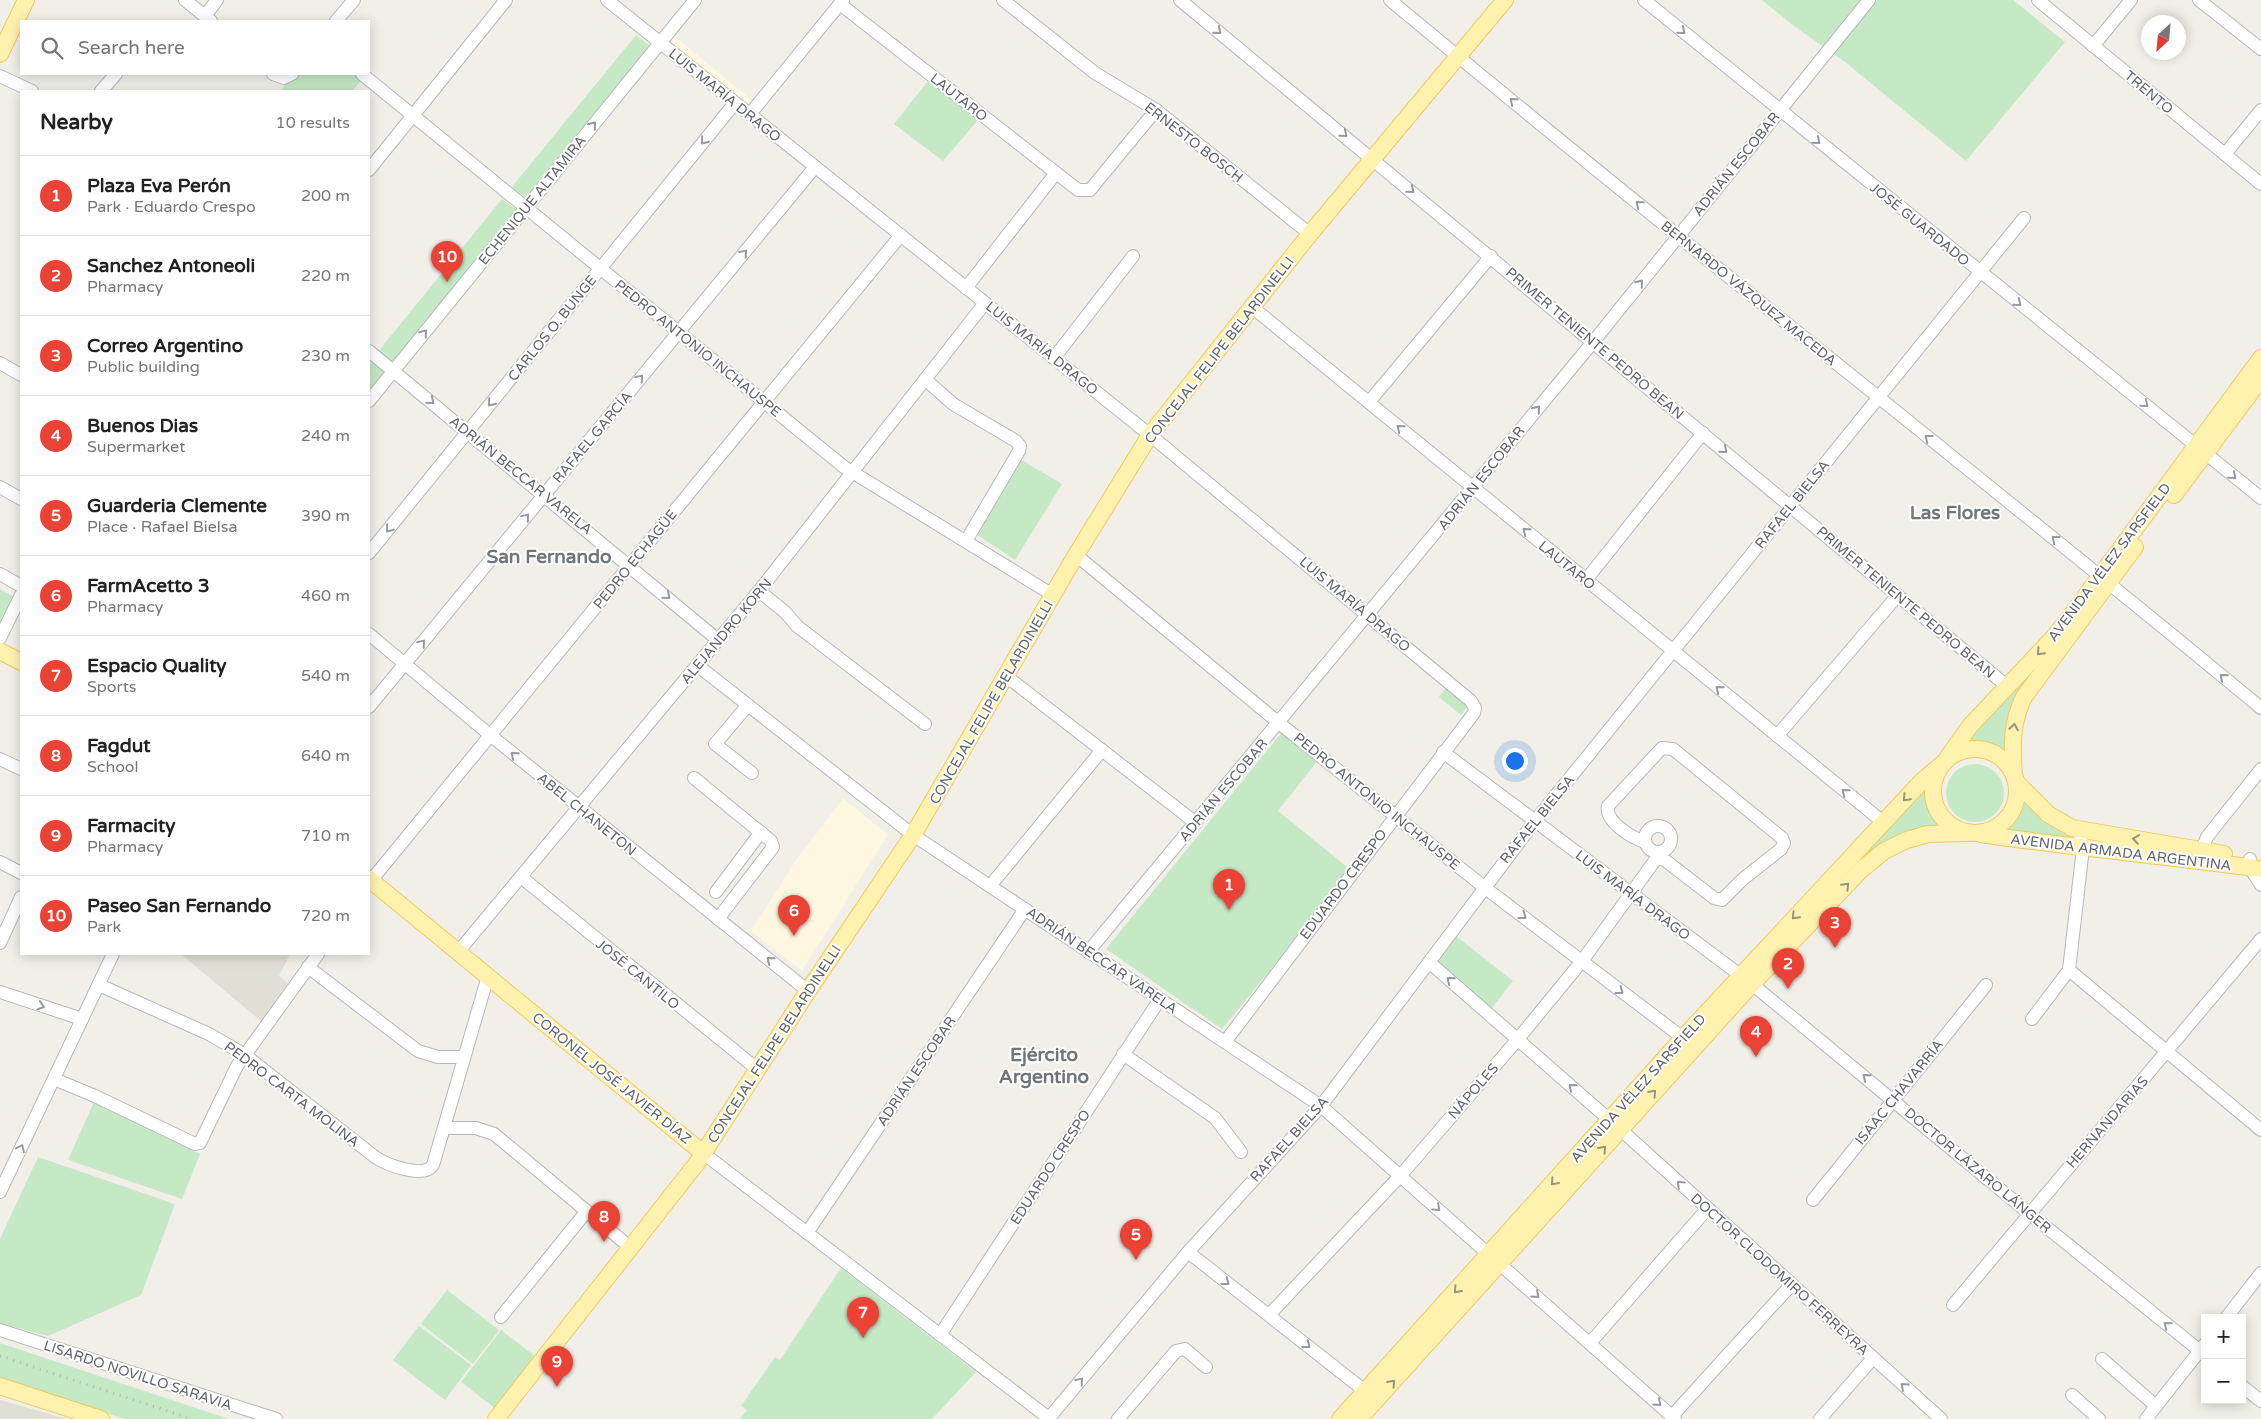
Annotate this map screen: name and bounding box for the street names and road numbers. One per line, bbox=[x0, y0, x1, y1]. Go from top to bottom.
street label: LUIS MARÍA DRAGO bbox=[665, 45, 784, 146]
street label: TRENTO bbox=[2121, 67, 2176, 118]
street label: LAUTARO bbox=[927, 70, 991, 125]
street label: ERNESTO BOSCH bbox=[1141, 99, 1246, 186]
street label: ADRIÁN ESCOBAR bbox=[1689, 109, 1784, 220]
street label: ECHENIQUE ALTAMIRA bbox=[475, 132, 590, 268]
street label: JOSÉ GUARDADO bbox=[1867, 179, 1973, 270]
street label: BERNARDO VÁZQUEZ MACEDA bbox=[1657, 217, 1840, 370]
street label: CONCEJAL FELIPE BELARDINELLI bbox=[1141, 253, 1298, 447]
street label: PRIMER TENIENTE PEDRO BEAN bbox=[1502, 264, 1687, 423]
street label: CARLOS O. BUNGE bbox=[504, 272, 600, 385]
street label: PEDRO ANTONIO INCHAUSPE bbox=[611, 276, 784, 421]
street label: LUIS MARÍA DRAGO bbox=[982, 298, 1101, 399]
street label: RAFAEL GARCÍA bbox=[549, 388, 636, 487]
street label: ADRIÁN BECCAR VARELA bbox=[446, 413, 595, 538]
street label: ADRIÁN ESCOBAR bbox=[1434, 423, 1529, 534]
street label: RAFAEL BIELSA bbox=[1751, 457, 1833, 552]
street label: AVENIDA VÉLEZ SARSFIELD bbox=[2044, 480, 2175, 645]
street label: PEDRO ECHAGÜE bbox=[590, 506, 681, 613]
street label: PRIMER TENIENTE PEDRO BEAN bbox=[1813, 523, 1998, 682]
street label: LAUTARO bbox=[1535, 537, 1598, 593]
street label: LUIS MARÍA DRAGO bbox=[1296, 553, 1414, 656]
street label: ALEJANDRO KORN bbox=[677, 575, 776, 688]
street label: CONCEJAL FELIPE BELARDINELLI bbox=[926, 597, 1057, 807]
street label: PEDRO ANTONIO INCHAUSPE bbox=[1290, 729, 1463, 874]
street label: ADRIÁN ESCOBAR bbox=[1175, 736, 1271, 845]
street label: ABEL CHANETON bbox=[534, 769, 640, 860]
street label: RAFAEL BIELSA bbox=[1496, 772, 1578, 867]
street label: EDUARDO CRESPO bbox=[1296, 826, 1390, 943]
street label: AVENIDA ARMADA ARGENTINA bbox=[2010, 831, 2232, 874]
street label: LUIS MARÍA DRAGO bbox=[1572, 847, 1693, 944]
street label: ADRIÁN BECCAR VARELA bbox=[1023, 903, 1181, 1017]
street label: JOSÉ CANTILO bbox=[593, 936, 683, 1013]
street label: CONCEJAL FELIPE BELARDINELLI bbox=[704, 942, 845, 1146]
street label: CORONEL JOSÉ JAVIER DÍAZ bbox=[529, 1009, 695, 1148]
street label: AVENIDA VÉLEZ SARSFIELD bbox=[1567, 1011, 1710, 1166]
street label: ADRIÁN ESCOBAR bbox=[873, 1013, 959, 1129]
street label: ISAAC CHAVARRÍA bbox=[1852, 1036, 1947, 1148]
street label: PEDRO CARTA MOLINA bbox=[221, 1038, 362, 1151]
street label: NÁPOLES bbox=[1445, 1060, 1502, 1123]
street label: HERNANDARIAS bbox=[2063, 1073, 2152, 1172]
street label: RAFAEL BIELSA bbox=[1247, 1093, 1332, 1186]
street label: DOCTOR LÁZARO LÁNGER bbox=[1901, 1104, 2055, 1237]
street label: EDUARDO CRESPO bbox=[1007, 1107, 1094, 1228]
street label: DOCTOR CLODOMIRO FERREYRA bbox=[1687, 1190, 1872, 1359]
street label: LISARDO NOVILLO SARAVIA bbox=[42, 1337, 234, 1414]

